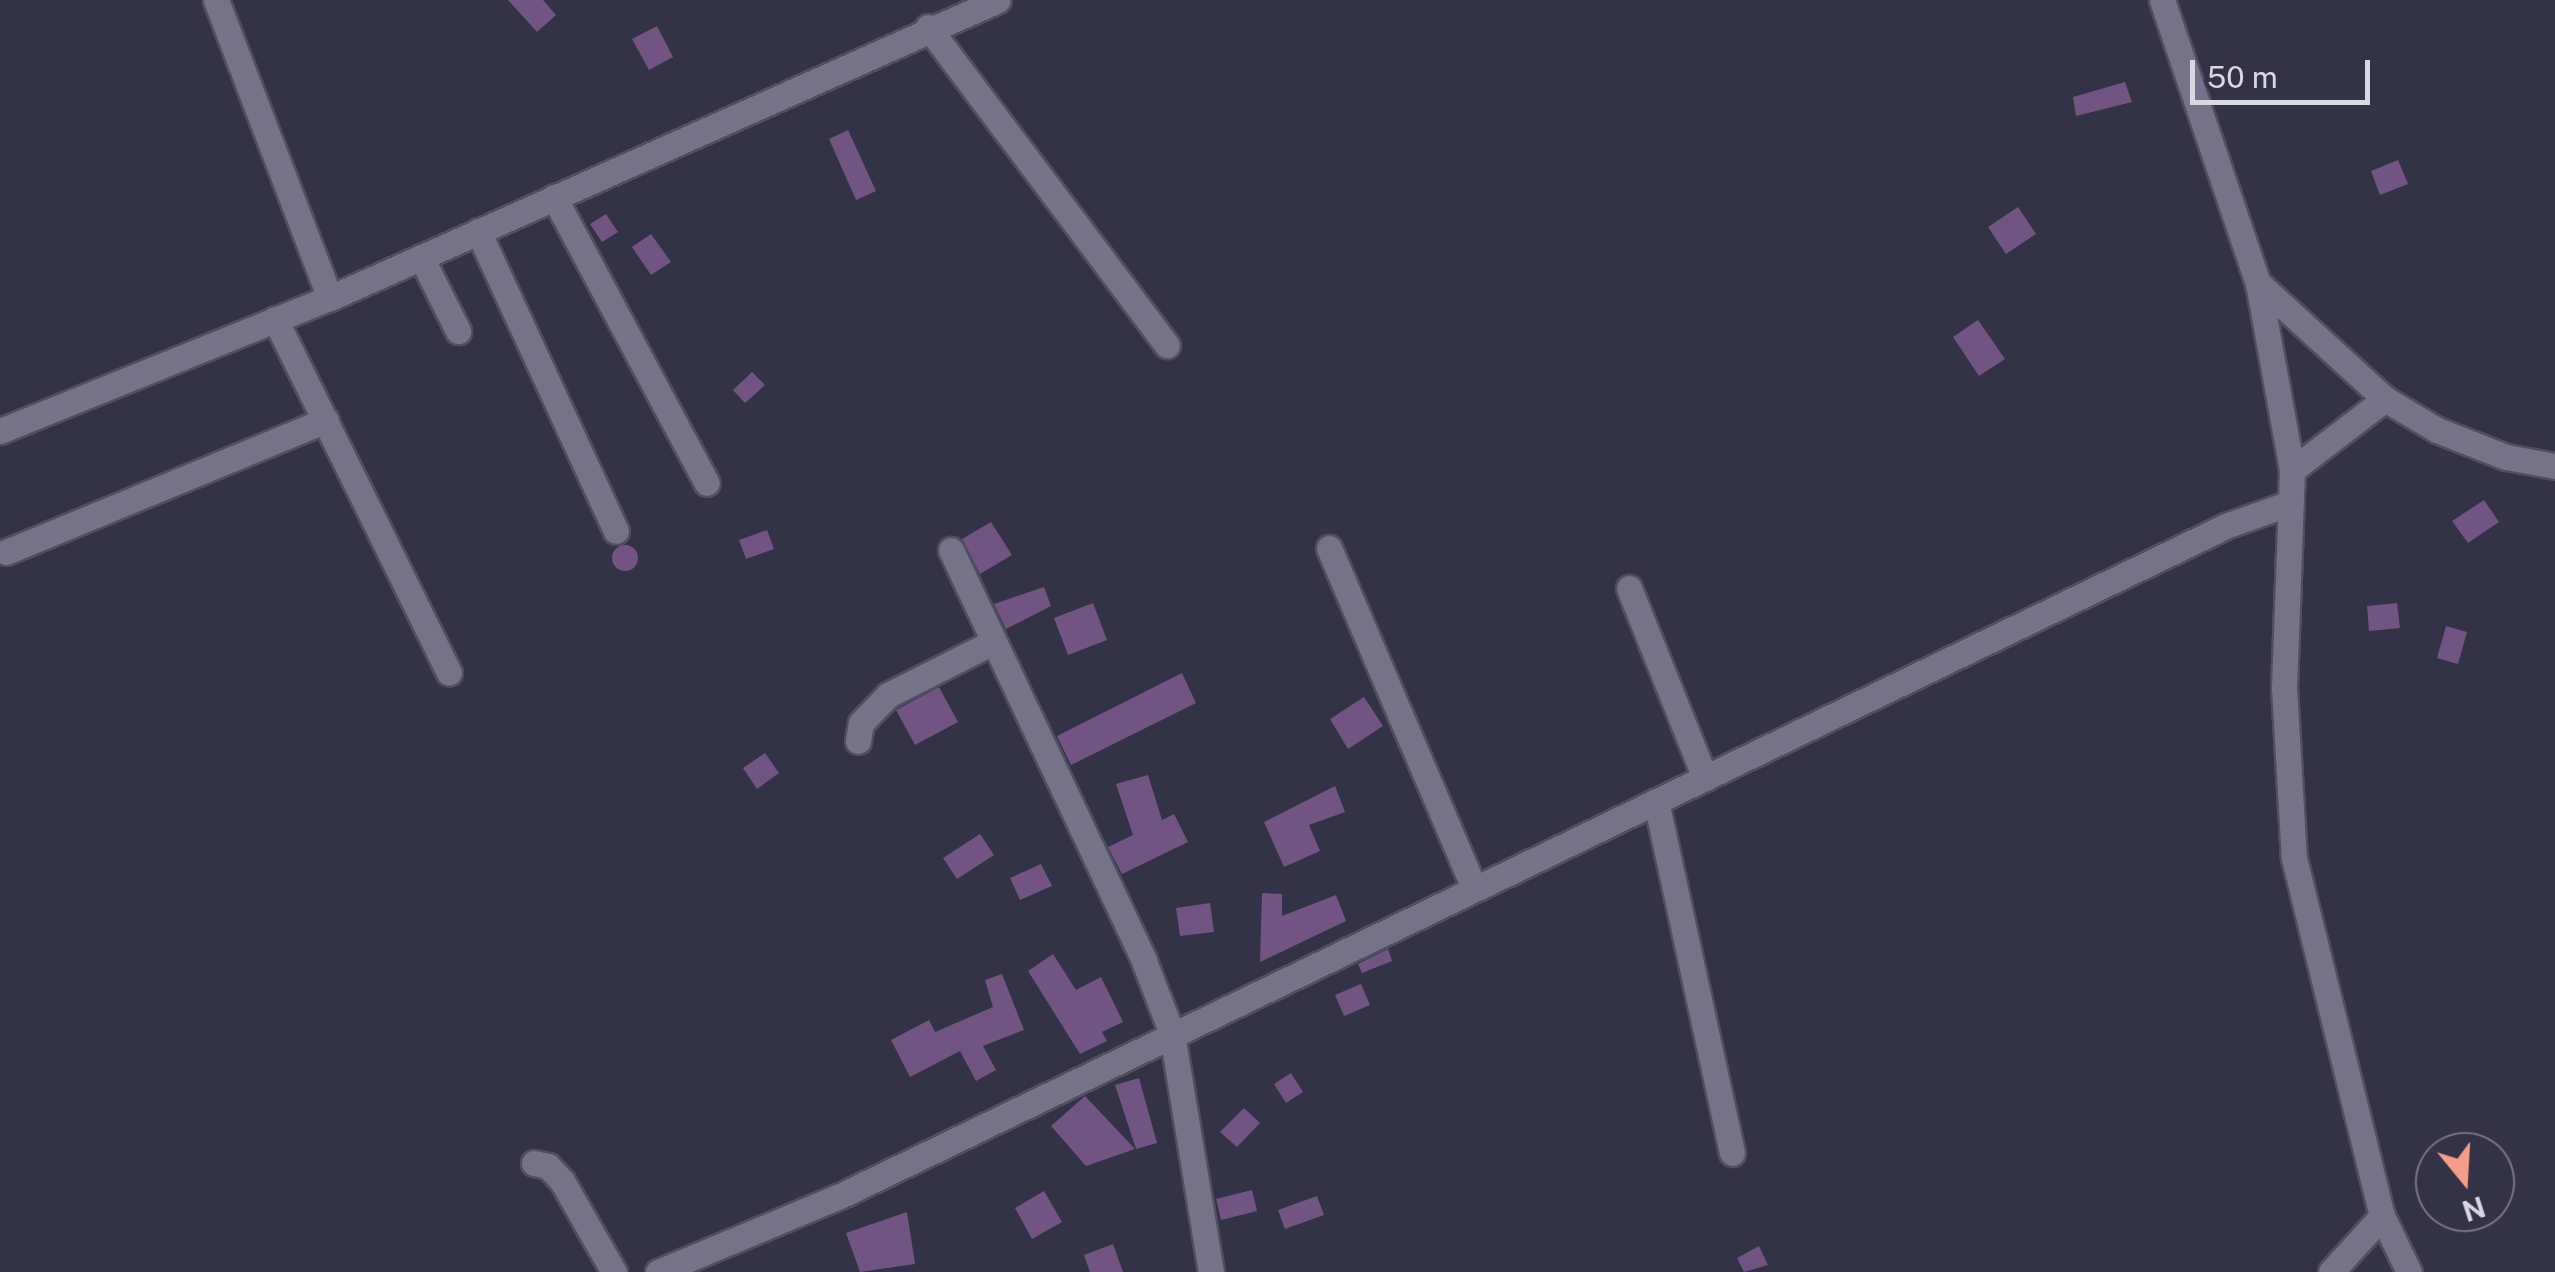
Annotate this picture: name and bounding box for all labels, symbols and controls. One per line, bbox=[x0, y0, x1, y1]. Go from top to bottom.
scale bar bbox=[2195, 40, 2375, 102]
text: 50 m bbox=[2207, 59, 2278, 95]
north arrow bbox=[2415, 1132, 2515, 1232]
text: N bbox=[2458, 1190, 2489, 1228]

